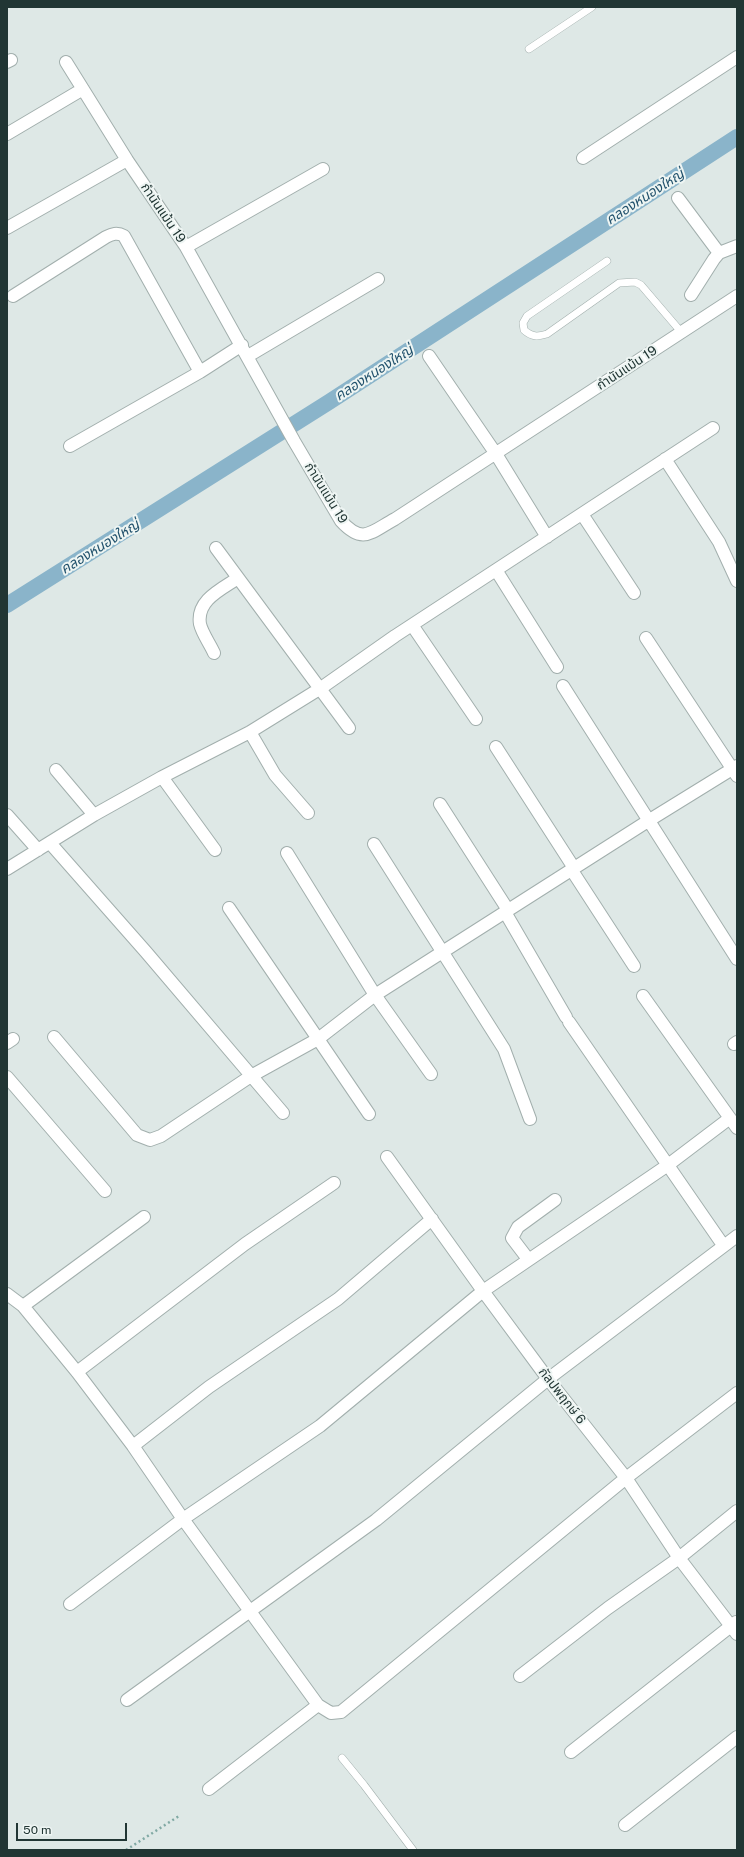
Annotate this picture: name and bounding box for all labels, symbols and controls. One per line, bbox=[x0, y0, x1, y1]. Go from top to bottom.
water label: คลองหนองใหญ่ bbox=[603, 166, 687, 228]
street label: กำนันแม้น 19 bbox=[137, 180, 189, 246]
water label: คลองหนองใหญ่ bbox=[332, 342, 416, 404]
street label: กำนันแม้น 19 bbox=[594, 343, 660, 393]
street label: กำนันแม้น 19 bbox=[301, 460, 351, 526]
water label: คลองหนองใหญ่ bbox=[58, 516, 142, 578]
street label: กัลปพฤกษ์ 6 bbox=[535, 1365, 589, 1427]
scale bar bbox=[18, 1815, 129, 1841]
text: 50 m bbox=[23, 1823, 51, 1837]

